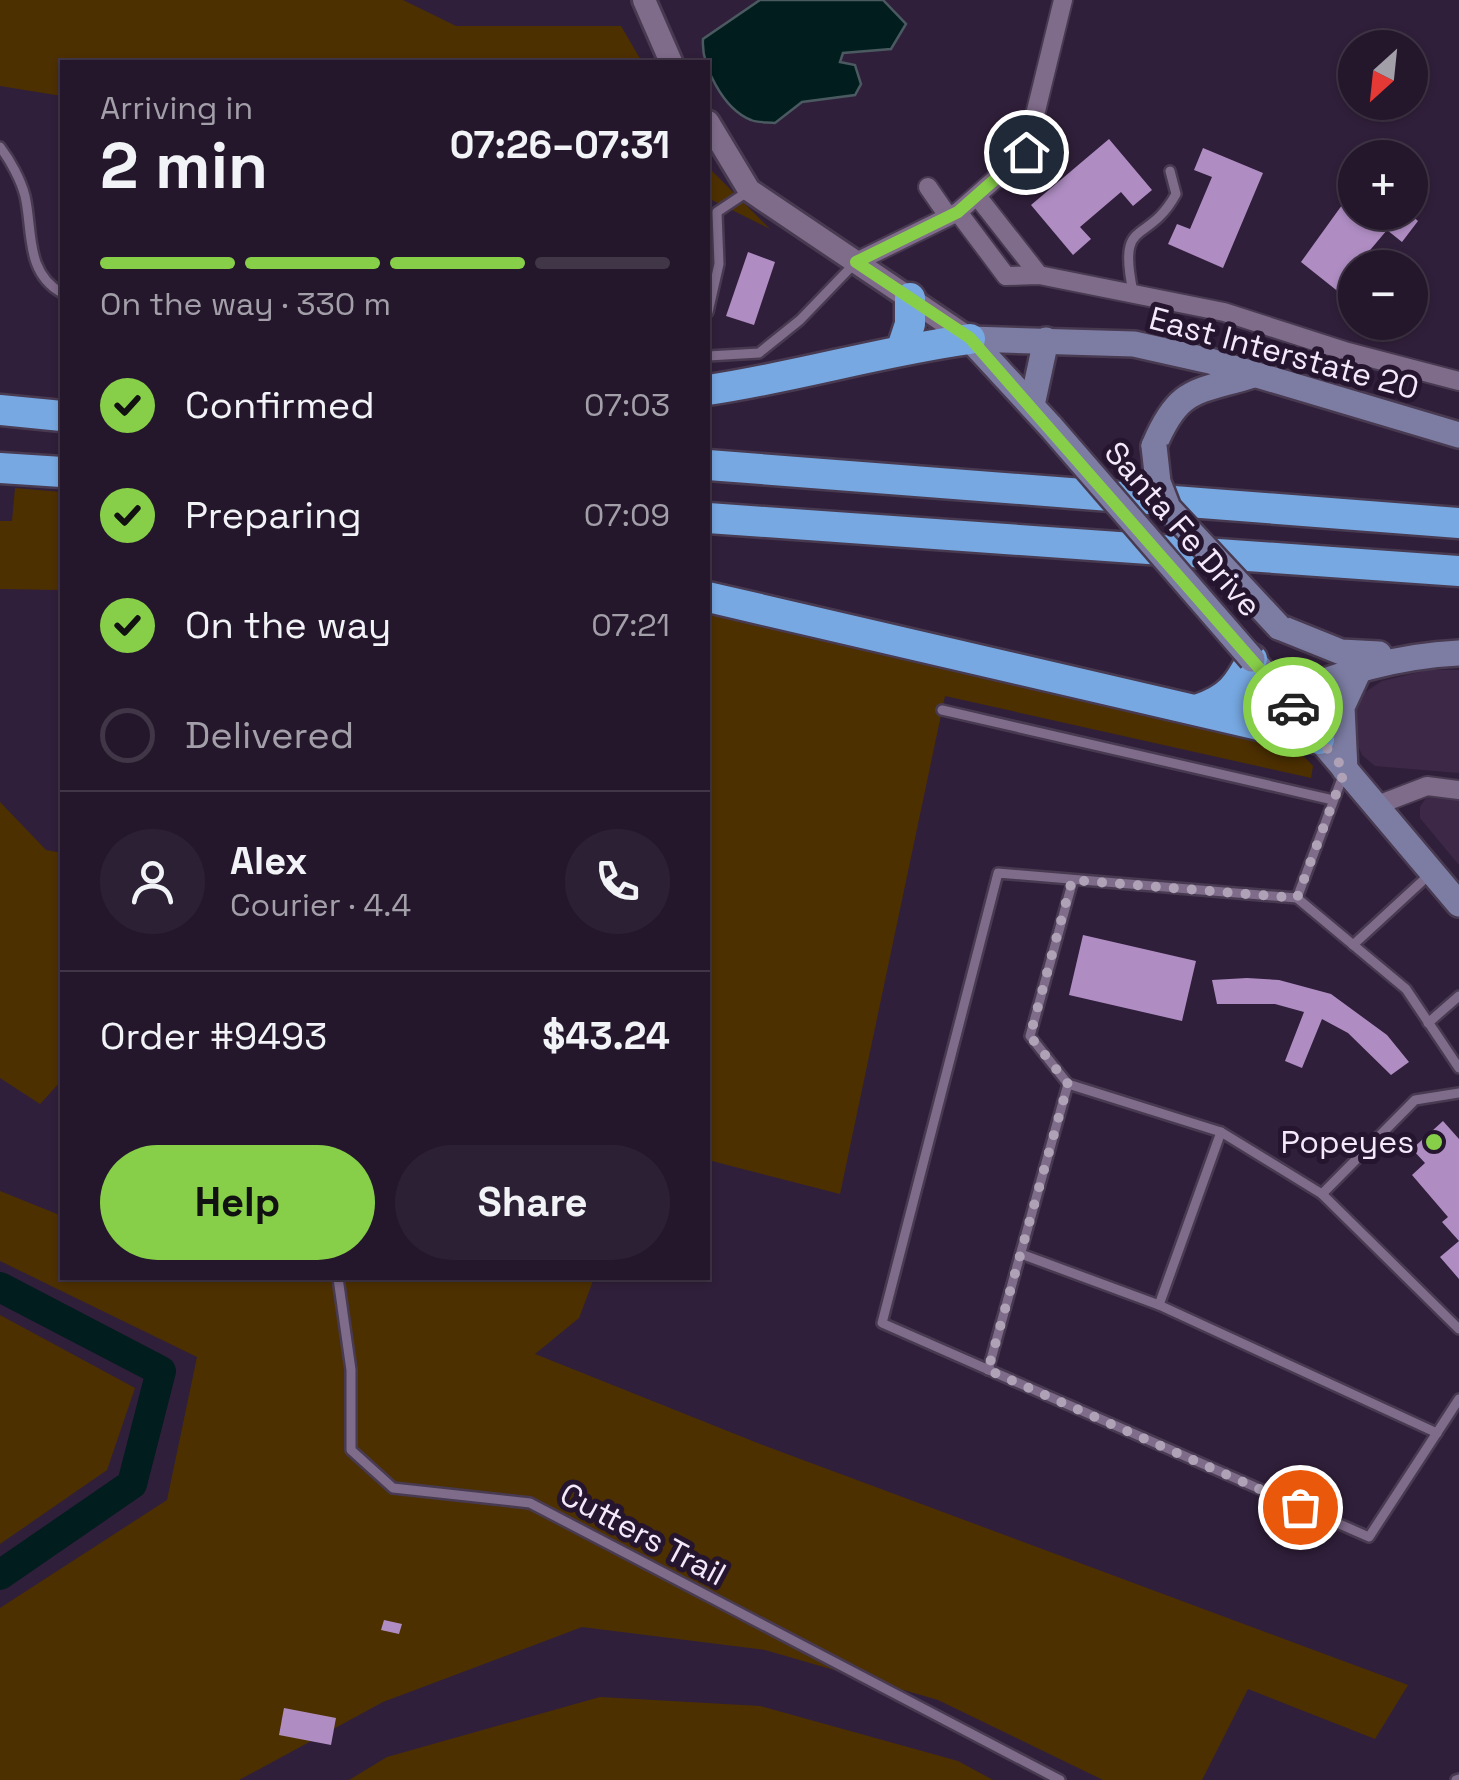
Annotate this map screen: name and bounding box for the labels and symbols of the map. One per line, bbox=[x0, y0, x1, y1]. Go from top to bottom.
north arrow bbox=[1338, 30, 1428, 120]
pin bbox=[984, 110, 1069, 195]
street label: East Interstate 20 bbox=[1145, 298, 1423, 408]
street label: Santa Fe Drive bbox=[1096, 433, 1270, 625]
courier bbox=[1243, 657, 1343, 757]
place label: Popeyes bbox=[1281, 1122, 1414, 1162]
marker: Popeyes bbox=[1423, 1131, 1445, 1153]
pin bbox=[1258, 1465, 1343, 1550]
street label: Cutters Trail bbox=[553, 1474, 733, 1594]

